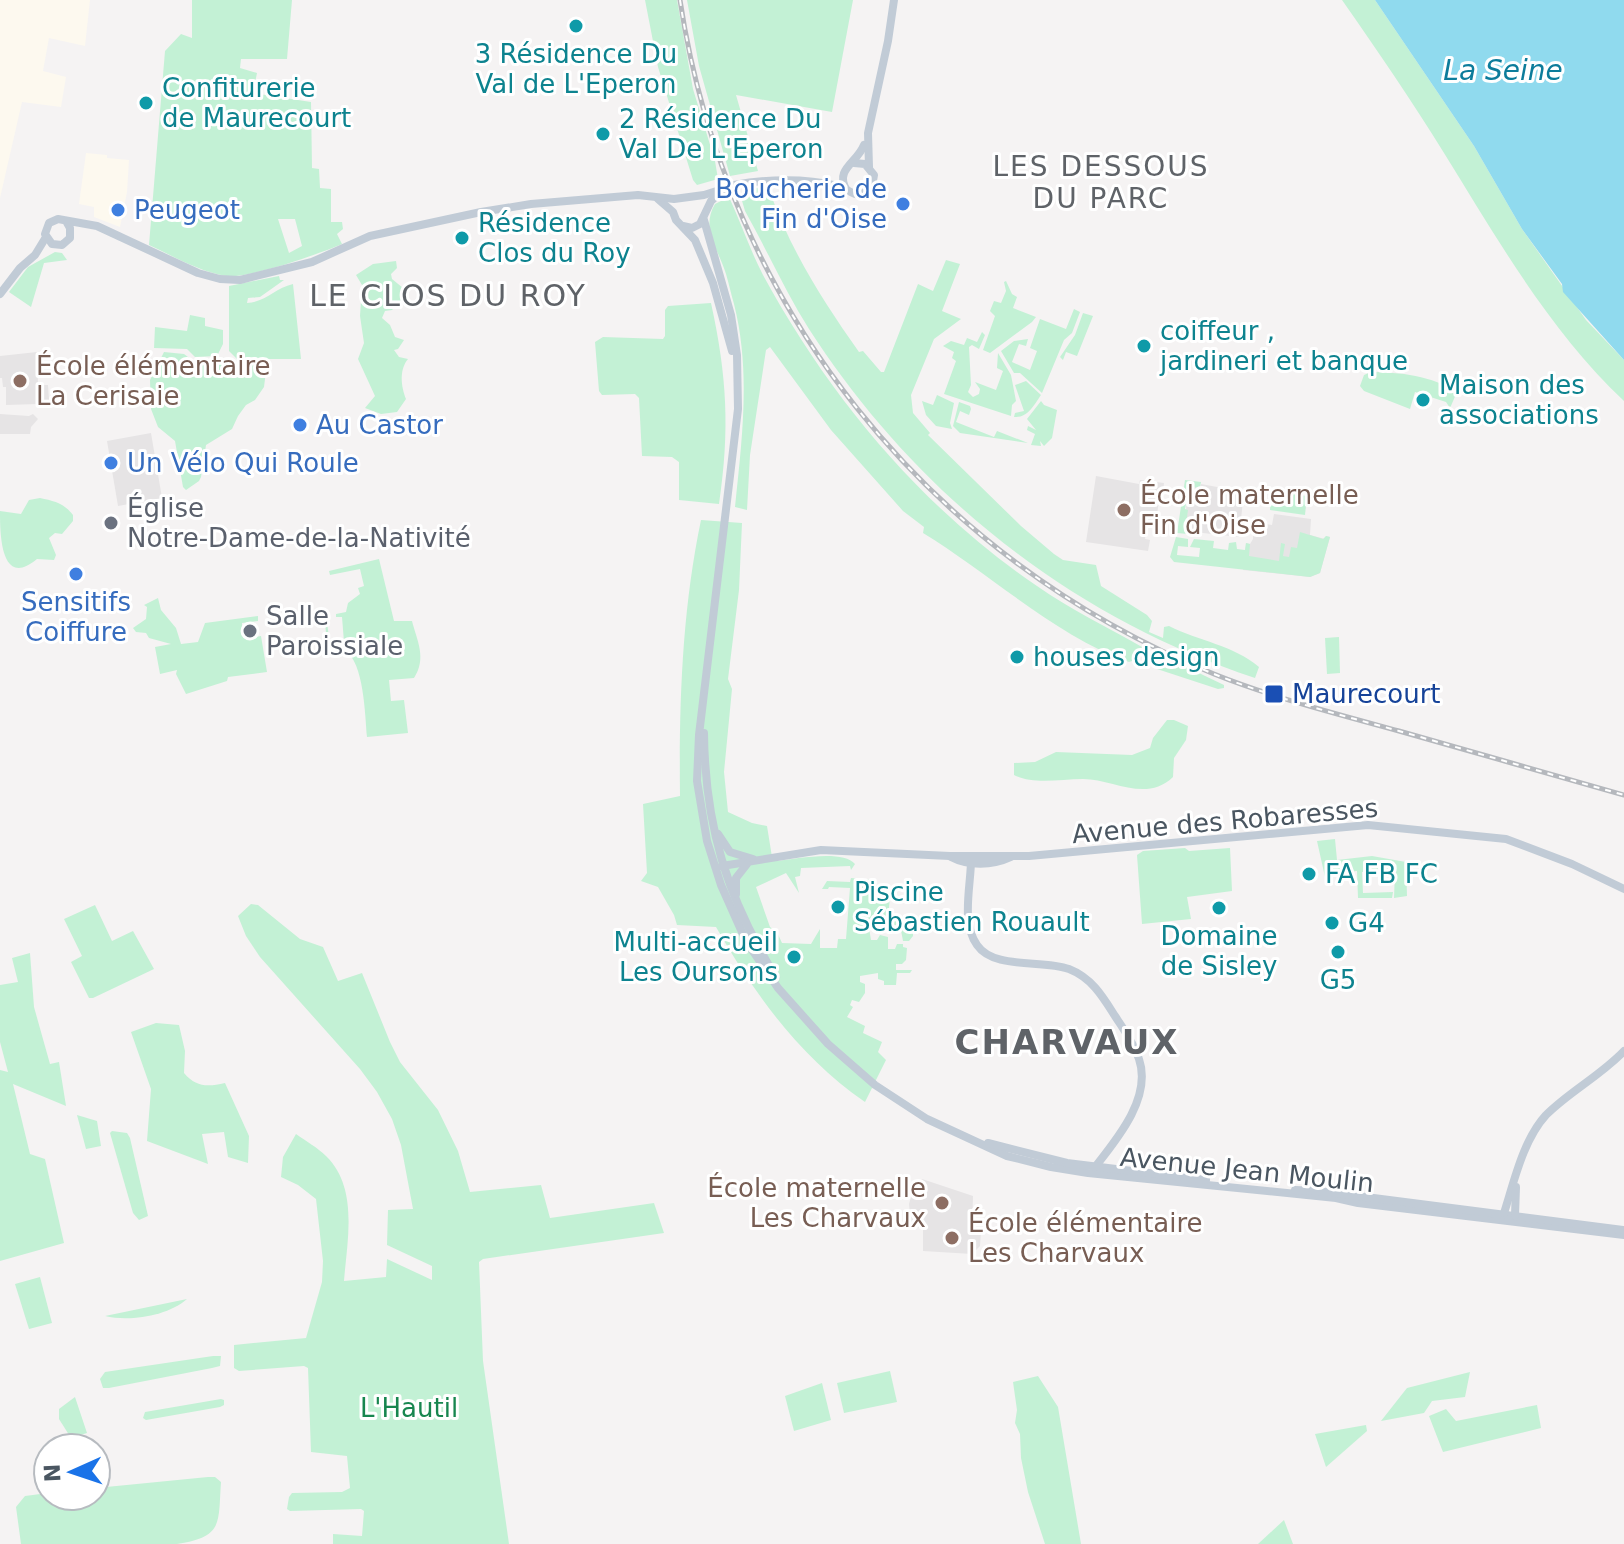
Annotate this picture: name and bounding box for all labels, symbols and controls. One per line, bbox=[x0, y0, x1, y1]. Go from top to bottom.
marker: 3 Résidence Du Val de L'Eperon bbox=[567, 17, 585, 35]
place label: 3 Résidence Du Val de L'Eperon bbox=[475, 39, 677, 99]
water label: La Seine bbox=[1443, 54, 1563, 87]
place label: Confiturerie de Maurecourt bbox=[162, 73, 351, 133]
marker: Confiturerie de Maurecourt bbox=[137, 94, 155, 112]
place label: 2 Résidence Du Val De L'Eperon bbox=[619, 104, 824, 164]
marker: 2 Résidence Du Val De L'Eperon bbox=[594, 125, 612, 143]
district label: LES DESSOUS DU PARC bbox=[992, 150, 1210, 215]
place label: Boucherie de Fin d'Oise bbox=[715, 174, 887, 234]
place label: Peugeot bbox=[134, 195, 240, 225]
marker: Boucherie de Fin d'Oise bbox=[894, 195, 912, 213]
marker: Peugeot bbox=[109, 201, 127, 219]
place label: Résidence Clos du Roy bbox=[478, 208, 631, 268]
marker: Résidence Clos du Roy bbox=[453, 229, 471, 247]
district label: LE CLOS DU ROY bbox=[309, 278, 587, 313]
place label: coiffeur , jardineri et banque bbox=[1159, 316, 1408, 376]
marker: coiffeur , jardineri et banque bbox=[1135, 337, 1153, 355]
place label: École élémentaire La Cerisaie bbox=[36, 350, 271, 411]
place label: Maison des associations bbox=[1439, 370, 1599, 430]
marker: École élémentaire La Cerisaie bbox=[11, 372, 29, 390]
marker: Maison des associations bbox=[1414, 391, 1432, 409]
place label: Au Castor bbox=[316, 410, 443, 440]
marker: Au Castor bbox=[291, 416, 309, 434]
place label: Un Vélo Qui Roule bbox=[127, 448, 359, 478]
marker: Un Vélo Qui Roule bbox=[102, 454, 120, 472]
place label: École maternelle Fin d'Oise bbox=[1140, 479, 1359, 540]
place label: Église Notre-Dame-de-la-Nativité bbox=[127, 492, 471, 553]
marker: École maternelle Fin d'Oise bbox=[1115, 501, 1133, 519]
marker: Église Notre-Dame-de-la-Nativité bbox=[102, 514, 120, 532]
marker: Sensitifs Coiffure bbox=[67, 565, 85, 583]
place label: Sensitifs Coiffure bbox=[21, 587, 131, 647]
place label: Salle Paroissiale bbox=[266, 601, 403, 661]
marker: Salle Paroissiale bbox=[241, 622, 259, 640]
place label: houses design bbox=[1033, 642, 1219, 672]
marker: houses design bbox=[1008, 648, 1026, 666]
place label: Maurecourt bbox=[1292, 679, 1441, 709]
marker: Maurecourt bbox=[1263, 683, 1285, 705]
street label: Avenue des Robaresses bbox=[1071, 793, 1379, 849]
place label: FA FB FC bbox=[1325, 859, 1438, 889]
marker: FA FB FC bbox=[1300, 865, 1318, 883]
place label: Piscine Sébastien Rouault bbox=[854, 877, 1090, 937]
marker: Piscine Sébastien Rouault bbox=[829, 898, 847, 916]
marker: Domaine de Sisley bbox=[1210, 899, 1228, 917]
place label: G4 bbox=[1348, 908, 1385, 938]
marker: G4 bbox=[1323, 914, 1341, 932]
place label: Domaine de Sisley bbox=[1161, 921, 1277, 981]
place label: Multi-accueil Les Oursons bbox=[614, 927, 778, 987]
marker: G5 bbox=[1329, 943, 1347, 961]
marker: Multi-accueil Les Oursons bbox=[785, 948, 803, 966]
place label: G5 bbox=[1320, 965, 1356, 995]
district label: CHARVAUX bbox=[955, 1022, 1180, 1062]
street label: Avenue Jean Moulin bbox=[1119, 1142, 1375, 1198]
place label: École maternelle Les Charvaux bbox=[707, 1172, 926, 1233]
marker: École maternelle Les Charvaux bbox=[933, 1194, 951, 1212]
place label: École élémentaire Les Charvaux bbox=[968, 1207, 1203, 1268]
marker: École élémentaire Les Charvaux bbox=[943, 1229, 961, 1247]
park label: L'Hautil bbox=[360, 1393, 458, 1423]
north arrow bbox=[32, 1432, 112, 1512]
text: N bbox=[40, 1463, 65, 1483]

